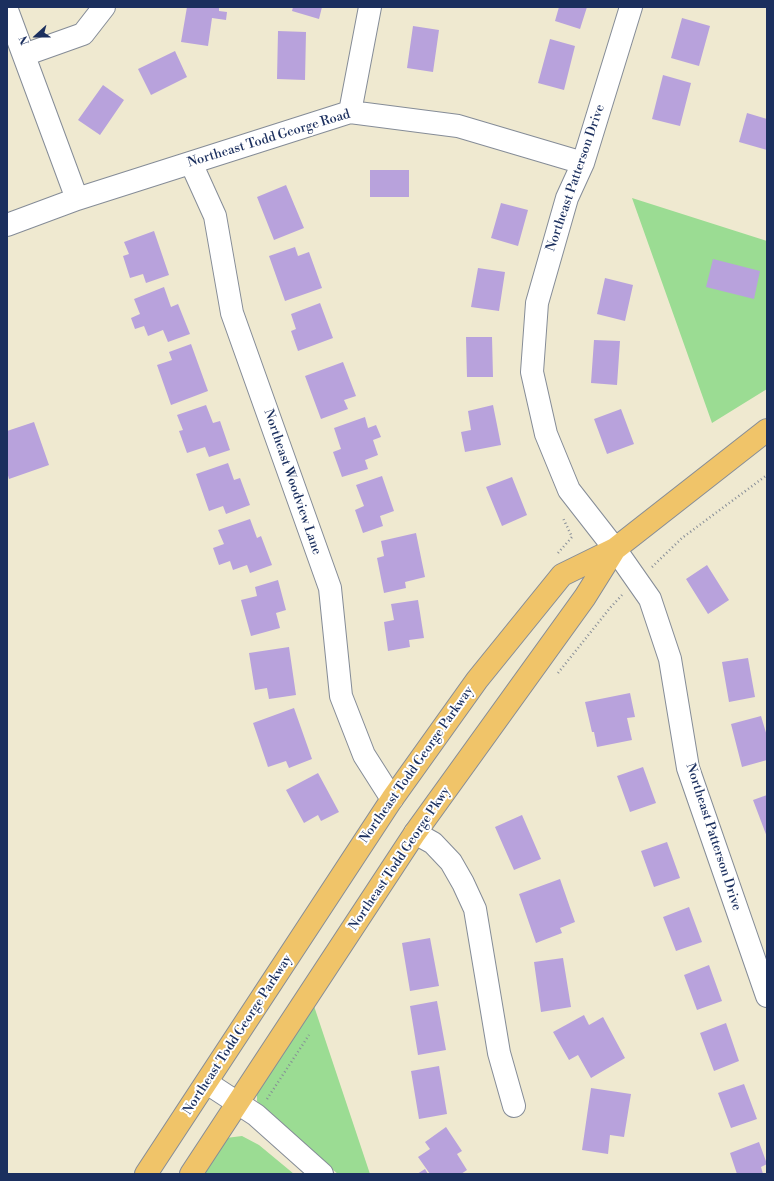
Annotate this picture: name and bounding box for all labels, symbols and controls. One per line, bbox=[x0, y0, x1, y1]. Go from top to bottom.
north arrow bbox=[16, 16, 56, 56]
text: N bbox=[17, 34, 33, 47]
street label: Northeast Patterson Drive bbox=[544, 103, 608, 253]
street label: Northeast Todd George Road bbox=[186, 107, 352, 171]
street label: Northeast Woodview Lane bbox=[260, 407, 324, 557]
street label: Northeast Todd George Parkway bbox=[357, 684, 477, 846]
street label: Northeast Patterson Drive bbox=[682, 761, 744, 913]
street label: Northeast Todd George Pkwy bbox=[346, 784, 454, 934]
street label: Northeast Todd George Parkway bbox=[180, 952, 296, 1118]

